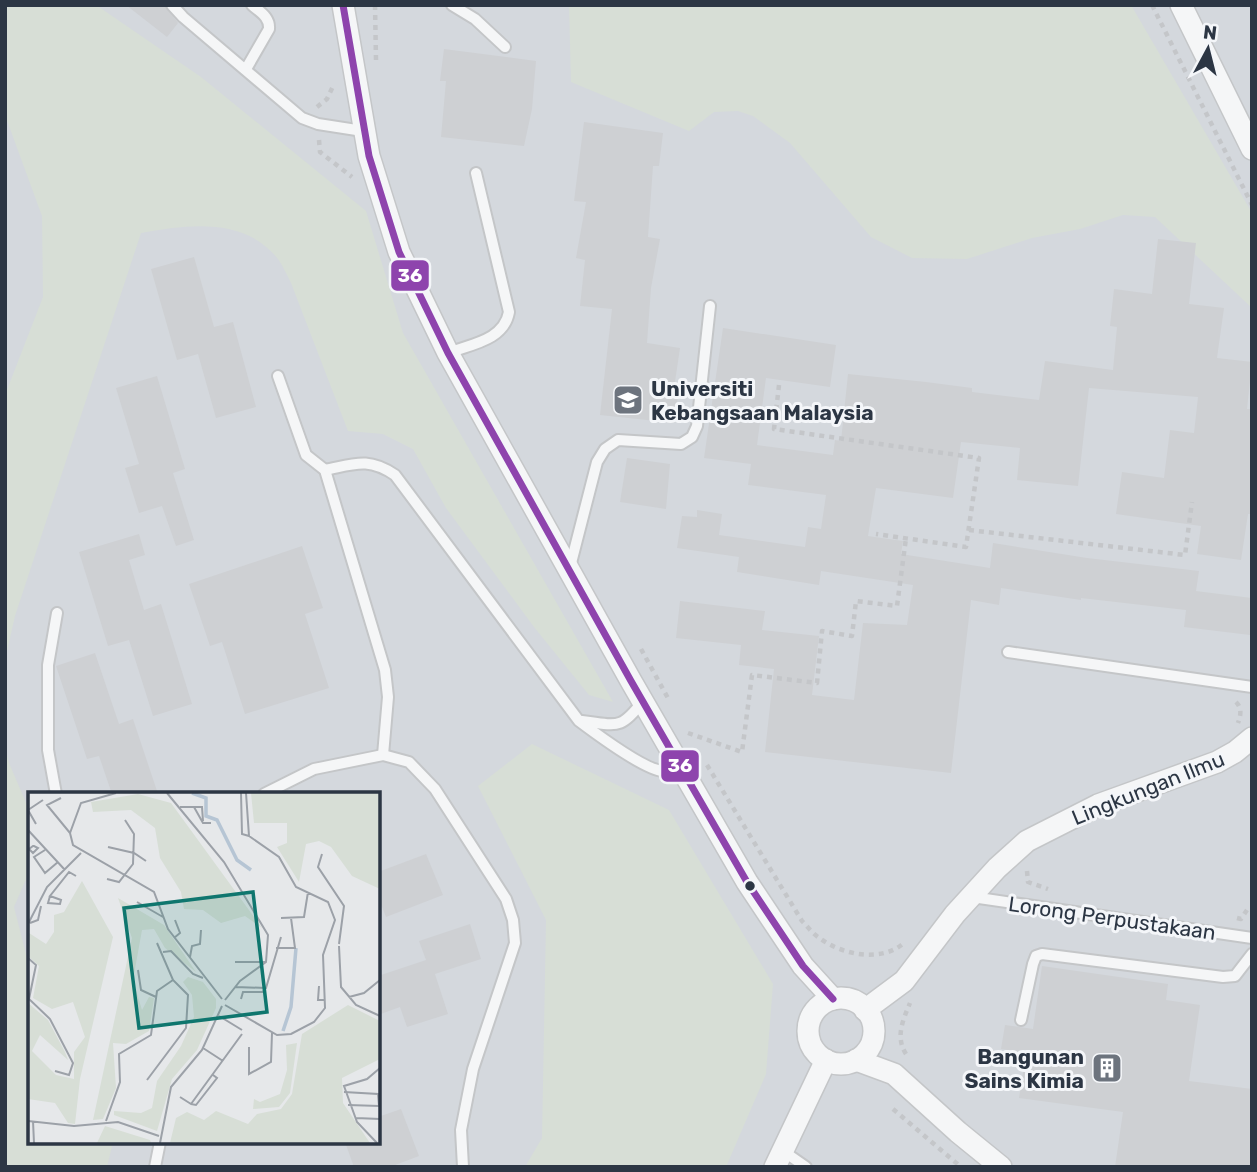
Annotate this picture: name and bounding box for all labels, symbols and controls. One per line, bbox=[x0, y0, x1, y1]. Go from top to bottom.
north arrow bbox=[1173, 14, 1243, 84]
text: N bbox=[1202, 20, 1218, 45]
line badge: 36 bbox=[390, 259, 430, 292]
text: 36 bbox=[398, 264, 422, 287]
place label: Universiti Kebangsaan Malaysia bbox=[651, 376, 874, 425]
school or university icon: Universiti Kebangsaan Malaysia bbox=[611, 383, 645, 417]
street label: Lingkungan Ilmu bbox=[1068, 746, 1228, 830]
line badge: 36 bbox=[660, 749, 700, 783]
text: 36 bbox=[668, 754, 692, 777]
inset map bbox=[28, 792, 380, 1144]
unlabelled marker bbox=[743, 879, 757, 893]
street label: Lorong Perpustakaan bbox=[1007, 891, 1217, 945]
place label: Bangunan Sains Kimia bbox=[965, 1044, 1084, 1093]
building icon: Bangunan Sains Kimia bbox=[1090, 1051, 1124, 1085]

